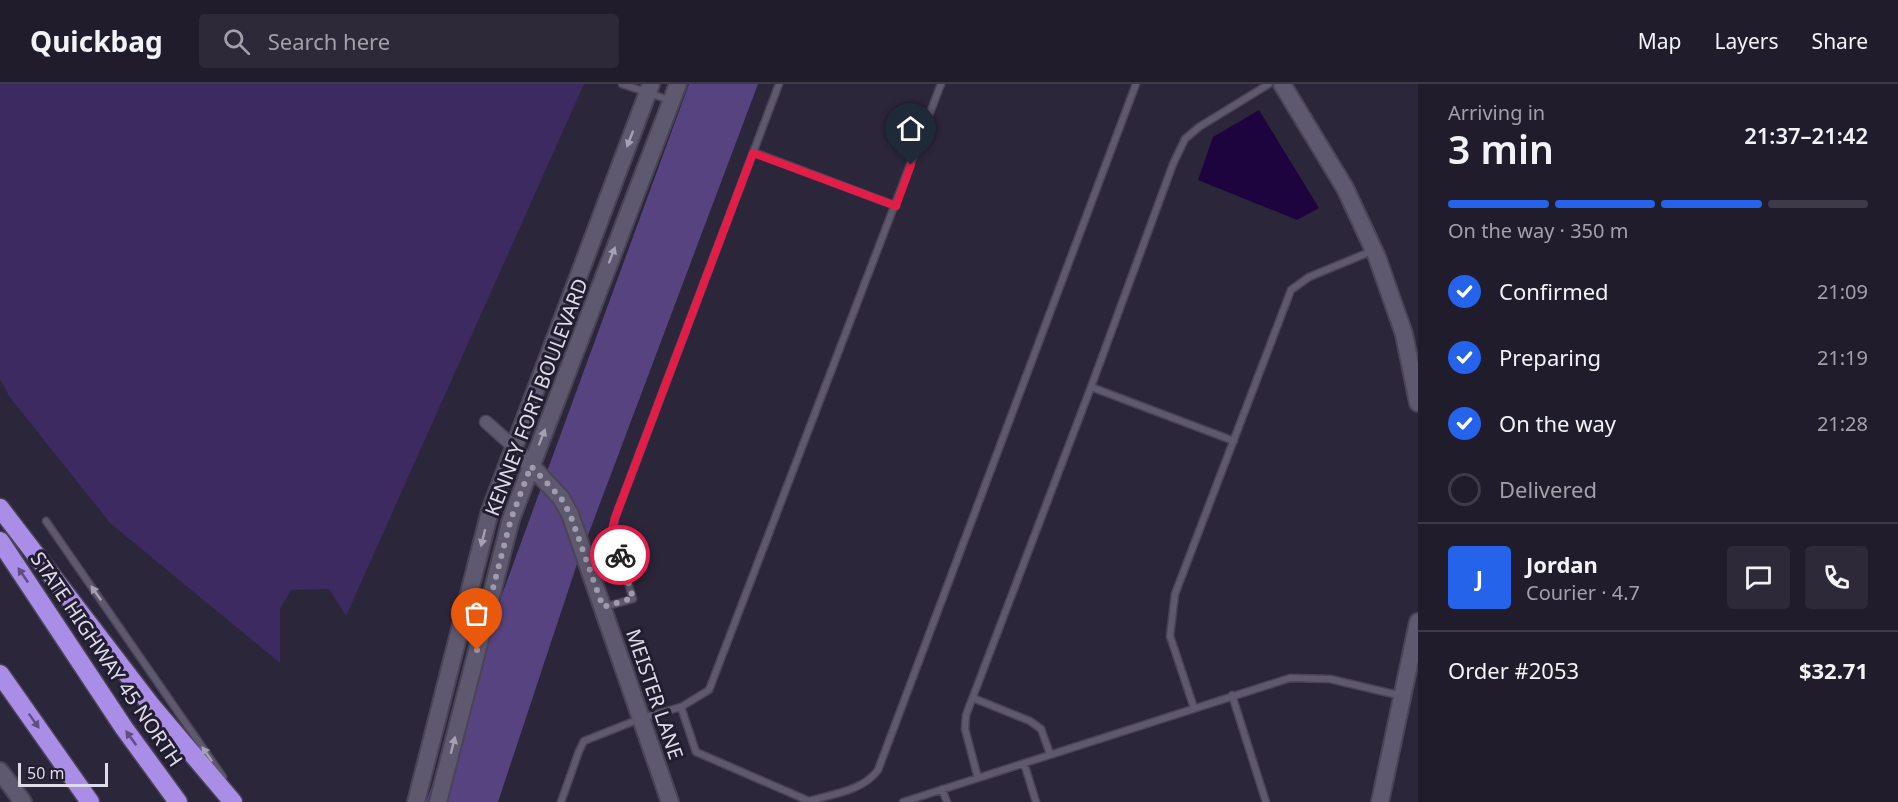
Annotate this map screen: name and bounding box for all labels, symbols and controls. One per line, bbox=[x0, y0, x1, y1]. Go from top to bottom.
search box bbox=[199, 14, 619, 68]
text: Quickbag bbox=[30, 22, 163, 60]
icon: search bbox=[220, 25, 253, 58]
text: Search here bbox=[268, 26, 390, 56]
text: Map bbox=[1638, 27, 1682, 55]
text: Layers bbox=[1715, 27, 1779, 55]
text: Share bbox=[1812, 27, 1868, 55]
text: Arriving in bbox=[1448, 99, 1545, 126]
pin bbox=[885, 103, 936, 165]
icon: home bbox=[894, 112, 927, 145]
text: 21:37–21:42 bbox=[1744, 120, 1868, 150]
text: 3 min bbox=[1448, 122, 1554, 175]
one-way arrow bbox=[625, 130, 634, 148]
text: On the way · 350 m bbox=[1448, 217, 1628, 244]
one-way arrow bbox=[607, 246, 617, 264]
street label: KENNEY FORT BOULEVARD bbox=[478, 274, 594, 520]
icon: check bbox=[1448, 275, 1481, 308]
text: Confirmed bbox=[1499, 276, 1609, 306]
text: 21:09 bbox=[1817, 278, 1868, 305]
icon: check bbox=[1448, 341, 1481, 374]
text: Preparing bbox=[1499, 342, 1601, 372]
text: 21:19 bbox=[1817, 344, 1868, 371]
icon: check bbox=[1448, 407, 1481, 440]
text: On the way bbox=[1499, 408, 1616, 438]
text: 21:28 bbox=[1817, 410, 1868, 437]
one-way arrow bbox=[537, 428, 547, 446]
text: Delivered bbox=[1499, 474, 1597, 504]
courier bbox=[590, 525, 650, 585]
one-way arrow bbox=[477, 529, 487, 548]
icon: bike bbox=[604, 539, 637, 572]
street label: STATE HIGHWAY 45 NORTH bbox=[25, 546, 189, 772]
button: chat bbox=[1727, 546, 1790, 609]
button: phone bbox=[1805, 546, 1868, 609]
text: Jordan bbox=[1526, 549, 1598, 579]
text: J bbox=[1476, 562, 1483, 592]
one-way arrow bbox=[17, 568, 29, 584]
text: Courier · 4.7 bbox=[1526, 579, 1640, 606]
one-way arrow bbox=[90, 586, 102, 602]
pin bbox=[451, 588, 502, 650]
icon: bag bbox=[460, 597, 493, 630]
street label: MEISTER LANE bbox=[620, 625, 690, 763]
text: Order #2053 bbox=[1448, 655, 1579, 685]
text: $32.71 bbox=[1799, 655, 1868, 685]
one-way arrow bbox=[28, 713, 40, 729]
one-way arrow bbox=[125, 730, 137, 746]
one-way arrow bbox=[449, 736, 458, 754]
one-way arrow bbox=[201, 746, 213, 762]
scale bar bbox=[18, 760, 108, 788]
text: 50 m bbox=[27, 762, 64, 784]

